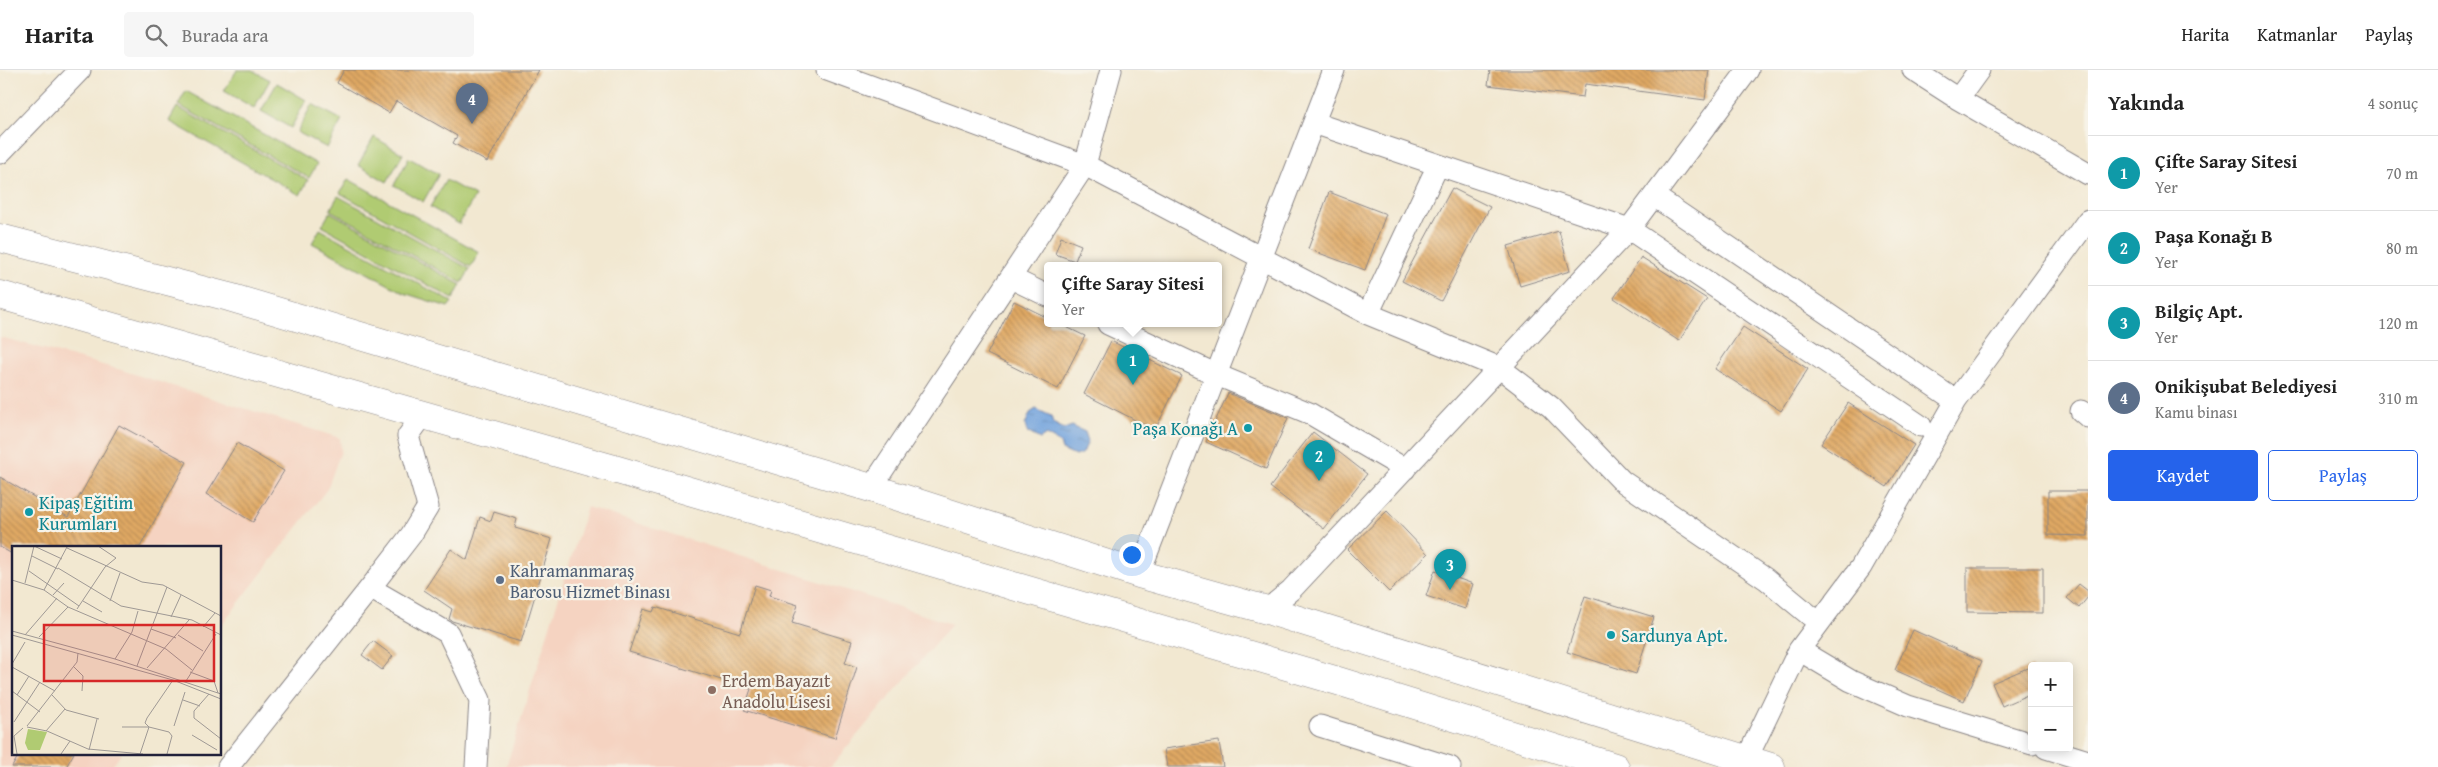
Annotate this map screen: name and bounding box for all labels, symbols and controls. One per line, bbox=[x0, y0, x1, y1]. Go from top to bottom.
search box bbox=[124, 12, 474, 57]
text: Harita bbox=[25, 17, 94, 52]
icon: search bbox=[142, 21, 170, 49]
text: Burada ara bbox=[182, 21, 268, 49]
text: Harita bbox=[2182, 21, 2229, 48]
text: Katmanlar bbox=[2257, 21, 2337, 48]
text: Paylaş bbox=[2365, 21, 2413, 48]
pin: 4 bbox=[456, 83, 488, 124]
text: Yakında bbox=[2108, 87, 2184, 118]
text: 4 sonuç bbox=[2368, 91, 2418, 115]
text: Çifte Saray Sitesi bbox=[2155, 147, 2297, 175]
text: 1 bbox=[2120, 161, 2128, 185]
text: 70 m bbox=[2386, 161, 2418, 185]
text: Yer bbox=[2155, 175, 2178, 199]
text: Paşa Konağı B bbox=[2155, 222, 2273, 250]
text: 2 bbox=[2120, 236, 2128, 260]
text: 80 m bbox=[2386, 236, 2418, 260]
text: Yer bbox=[2155, 250, 2178, 274]
popup bbox=[1044, 262, 1222, 327]
text: Çifte Saray Sitesi bbox=[1062, 269, 1204, 297]
text: Yer bbox=[1062, 297, 1085, 321]
text: Bilgiç Apt. bbox=[2155, 297, 2243, 325]
text: 3 bbox=[2120, 311, 2128, 335]
text: 120 m bbox=[2378, 311, 2418, 335]
text: Yer bbox=[2155, 325, 2178, 349]
pin: 1 bbox=[1117, 344, 1149, 385]
text: Onikişubat Belediyesi bbox=[2155, 372, 2337, 400]
text: 4 bbox=[2120, 386, 2128, 410]
text: 310 m bbox=[2378, 386, 2418, 410]
text: Kamu binası bbox=[2155, 400, 2237, 424]
place label: Paşa Konağı A bbox=[1133, 415, 1238, 442]
marker: Paşa Konağı A bbox=[1242, 422, 1254, 434]
pin: 2 bbox=[1303, 440, 1335, 481]
button: Kaydet bbox=[2108, 450, 2258, 501]
button: Paylaş bbox=[2268, 450, 2418, 501]
place label: Kipaş Eğitim Kurumları bbox=[39, 489, 134, 537]
marker: Kipaş Eğitim Kurumları bbox=[23, 506, 35, 518]
your location bbox=[1119, 542, 1145, 568]
inset map bbox=[12, 546, 221, 754]
pin: 3 bbox=[1434, 549, 1466, 590]
place label: Kahramanmaraş Barosu Hizmet Binası bbox=[510, 557, 670, 605]
marker: Kahramanmaraş Barosu Hizmet Binası bbox=[494, 574, 506, 586]
place label: Sardunya Apt. bbox=[1621, 622, 1728, 649]
marker: Sardunya Apt. bbox=[1605, 629, 1617, 641]
map controls bbox=[2028, 662, 2073, 752]
button: + bbox=[2028, 662, 2073, 707]
place label: Erdem Bayazıt Anadolu Lisesi bbox=[722, 667, 831, 715]
marker: Erdem Bayazıt Anadolu Lisesi bbox=[706, 684, 718, 696]
button: − bbox=[2028, 707, 2073, 752]

